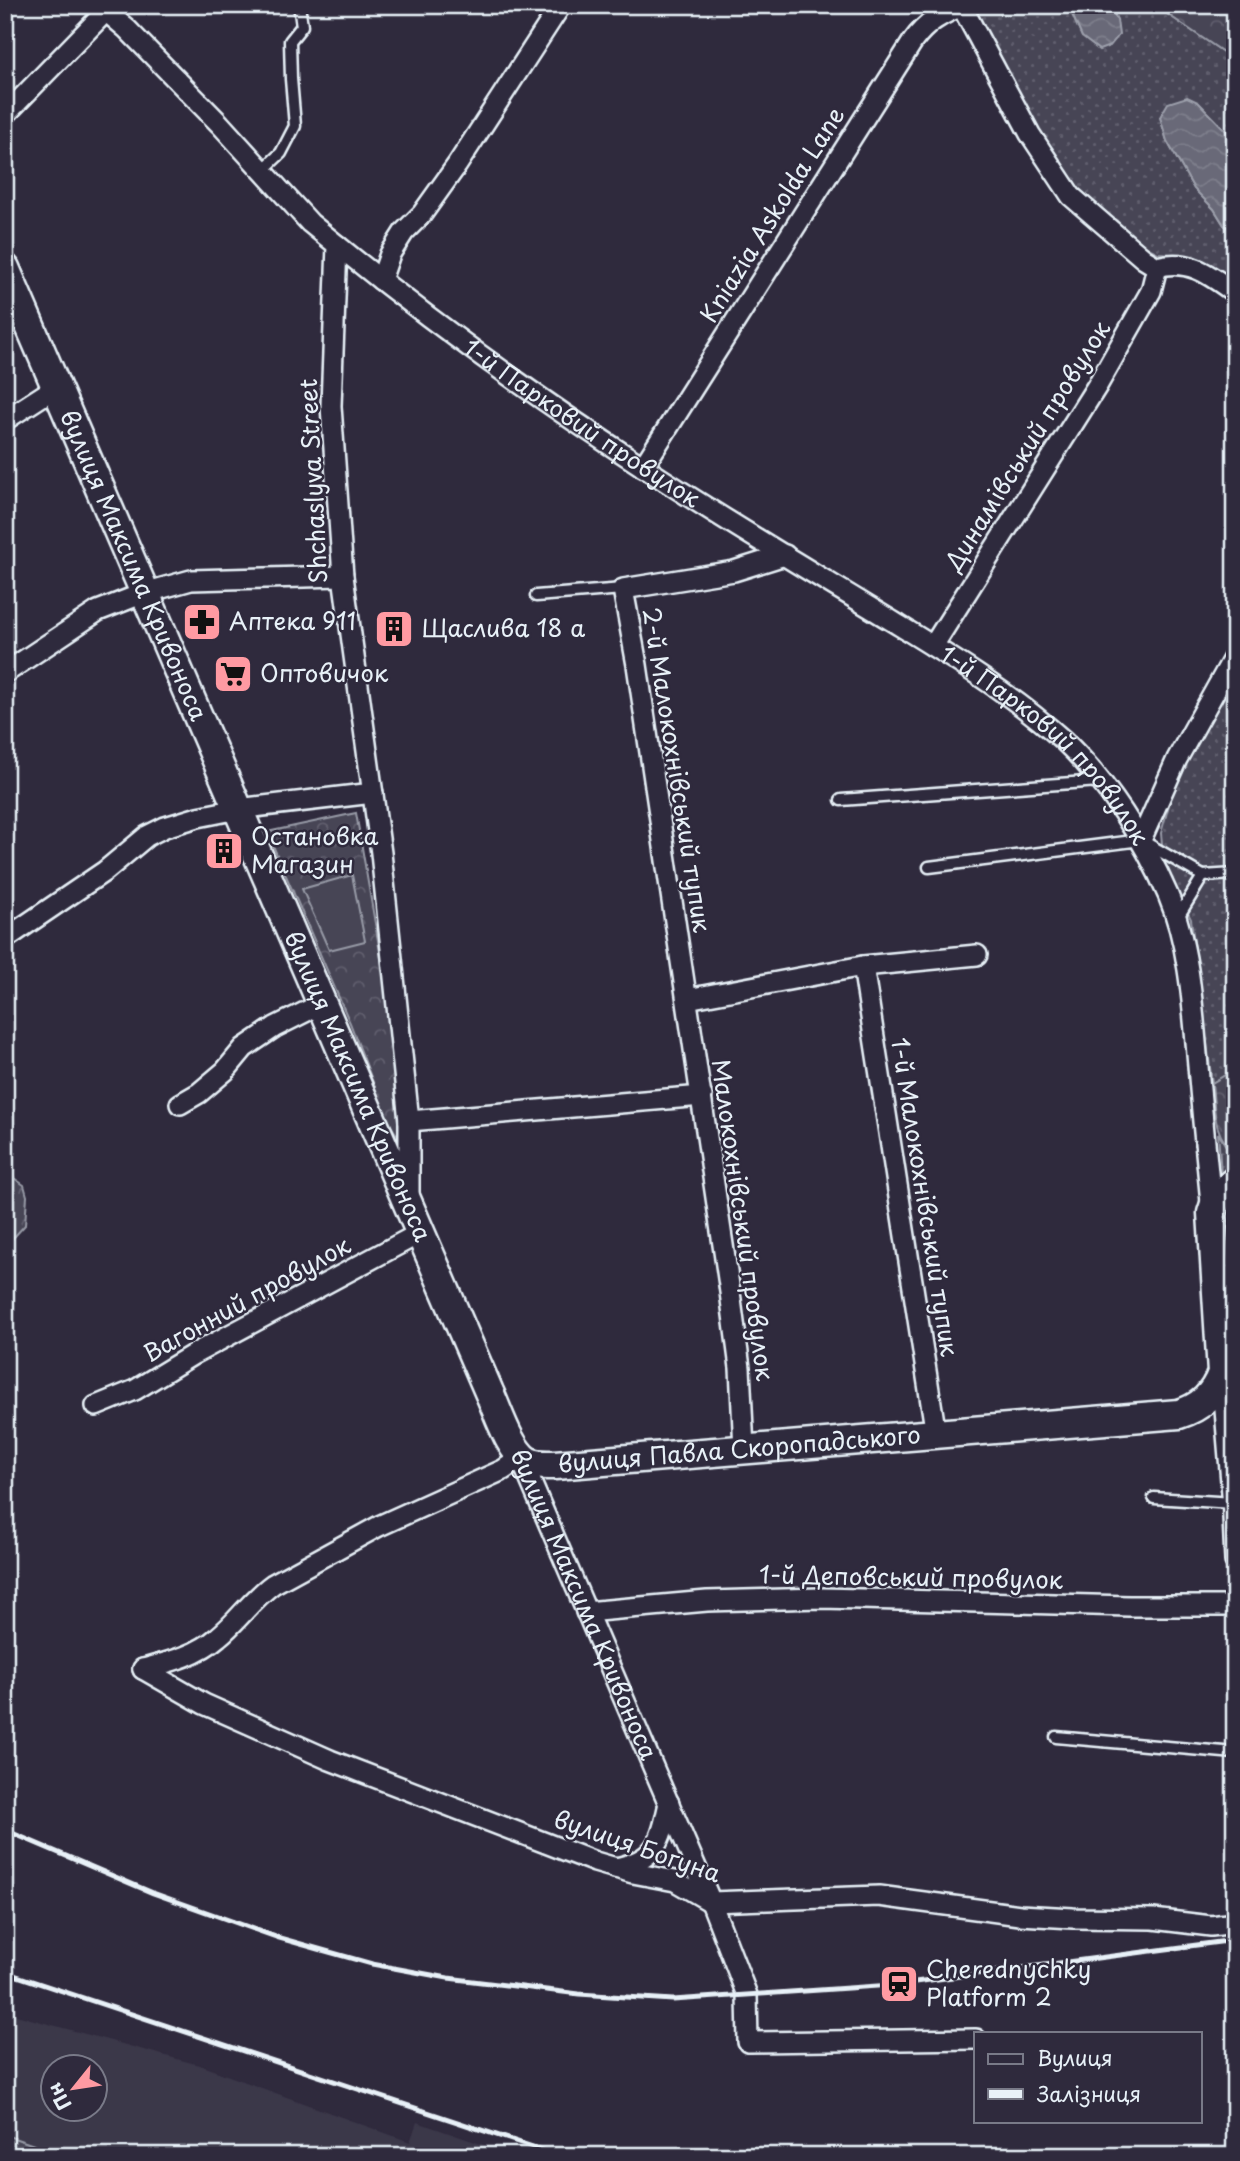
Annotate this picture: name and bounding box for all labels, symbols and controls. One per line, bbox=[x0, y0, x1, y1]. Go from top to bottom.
street label: Kniazia Askolda Lane bbox=[690, 99, 853, 329]
street label: Динамівський провулок bbox=[934, 312, 1118, 578]
street label: 1-й Парковий провулок bbox=[457, 329, 709, 516]
street label: Shchaslyva Street bbox=[289, 378, 335, 584]
street label: вулиця Максима Кривоноса bbox=[52, 404, 218, 726]
pharmacy icon: Аптека 911 bbox=[181, 601, 223, 643]
place label: Аптека 911 bbox=[229, 602, 356, 638]
street label: 2-й Малокохнівський тупик bbox=[635, 605, 722, 935]
building icon: Щаслива 18 а bbox=[373, 608, 415, 650]
place label: Щаслива 18 а bbox=[421, 609, 585, 645]
street label: 1-й Парковий провулок bbox=[934, 635, 1160, 852]
supermarket icon: Оптовичок bbox=[212, 653, 254, 695]
place label: Оптовичок bbox=[260, 654, 389, 690]
place label: Остановка Магазин bbox=[251, 817, 379, 881]
building icon: Остановка Магазин bbox=[203, 830, 245, 872]
street label: вулиця Максима Кривоноса bbox=[276, 925, 442, 1247]
street label: 1-й Малокохнівський тупик bbox=[883, 1035, 969, 1359]
street label: Малокохнівський провулок bbox=[704, 1057, 784, 1384]
street label: Вагонний провулок bbox=[136, 1226, 357, 1370]
street label: вулиця Павла Скоропадського bbox=[556, 1415, 922, 1481]
street label: вулиця Максима Кривоноса bbox=[503, 1443, 668, 1765]
street label: 1-й Деповський провулок bbox=[759, 1555, 1064, 1597]
street label: вулиця Богуна bbox=[549, 1800, 726, 1891]
place label: Cherednychky Platform 2 bbox=[926, 1950, 1091, 2014]
station icon: Cherednychky Platform 2 bbox=[878, 1963, 920, 2005]
legend bbox=[974, 2032, 1202, 2122]
text: Вулиця bbox=[1037, 2041, 1113, 2073]
north arrow bbox=[38, 2052, 108, 2122]
text: Залізниця bbox=[1036, 2077, 1141, 2109]
text: Пн bbox=[39, 2078, 77, 2116]

